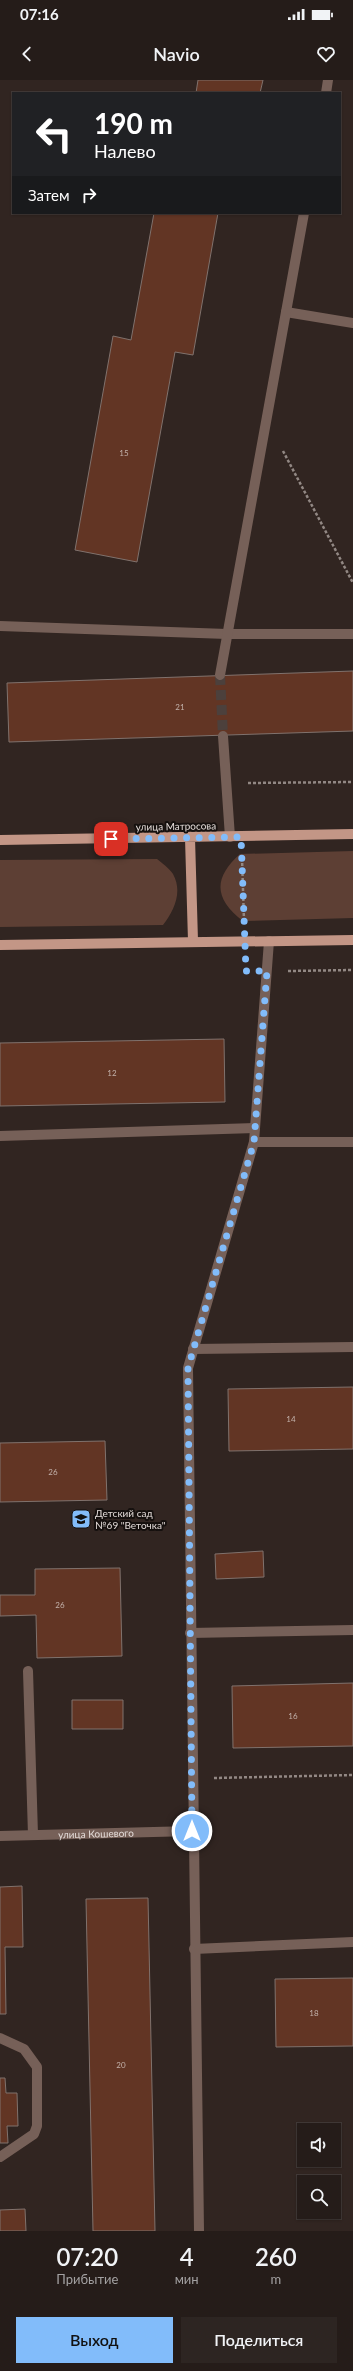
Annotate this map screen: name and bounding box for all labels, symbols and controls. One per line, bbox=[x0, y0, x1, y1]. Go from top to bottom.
text: 07:16 bbox=[20, 5, 59, 23]
icon: back bbox=[16, 43, 38, 65]
text: Navio bbox=[153, 43, 200, 65]
icon: heart bbox=[315, 43, 337, 65]
text: 190 m bbox=[94, 106, 173, 140]
icon: left bbox=[28, 108, 80, 160]
text: Налево bbox=[94, 140, 156, 162]
icon: right bbox=[78, 184, 100, 206]
text: Затем bbox=[28, 186, 70, 204]
house number: 15 bbox=[119, 448, 129, 458]
house number: 21 bbox=[175, 702, 185, 712]
street label: улица Матросова bbox=[136, 819, 216, 833]
pin bbox=[94, 822, 128, 856]
icon: arrive bbox=[100, 828, 122, 850]
house number: 12 bbox=[107, 1068, 117, 1078]
house number: 14 bbox=[286, 1414, 296, 1424]
house number: 26 bbox=[48, 1467, 58, 1477]
place label: Детский сад №69 "Веточка" bbox=[95, 1507, 166, 1531]
school or university icon: Детский сад №69 "Веточка" bbox=[70, 1508, 92, 1530]
house number: 26 bbox=[55, 1600, 65, 1610]
house number: 16 bbox=[288, 1711, 298, 1721]
position arrow bbox=[171, 1810, 213, 1852]
street label: улица Кошевого bbox=[58, 1827, 134, 1840]
house number: 18 bbox=[309, 2008, 319, 2018]
house number: 20 bbox=[116, 2060, 126, 2070]
map controls bbox=[297, 2123, 341, 2219]
button: sound bbox=[297, 2123, 341, 2167]
button: search bbox=[297, 2175, 341, 2219]
text: 07:20 bbox=[56, 2242, 118, 2271]
text: 4 bbox=[180, 2242, 194, 2271]
text: 260 bbox=[255, 2242, 297, 2271]
text: Прибытие bbox=[56, 2271, 118, 2287]
text: мин bbox=[175, 2271, 199, 2287]
text: m bbox=[270, 2271, 281, 2287]
button: Выход bbox=[16, 2317, 173, 2363]
button: Поделиться bbox=[181, 2317, 337, 2363]

